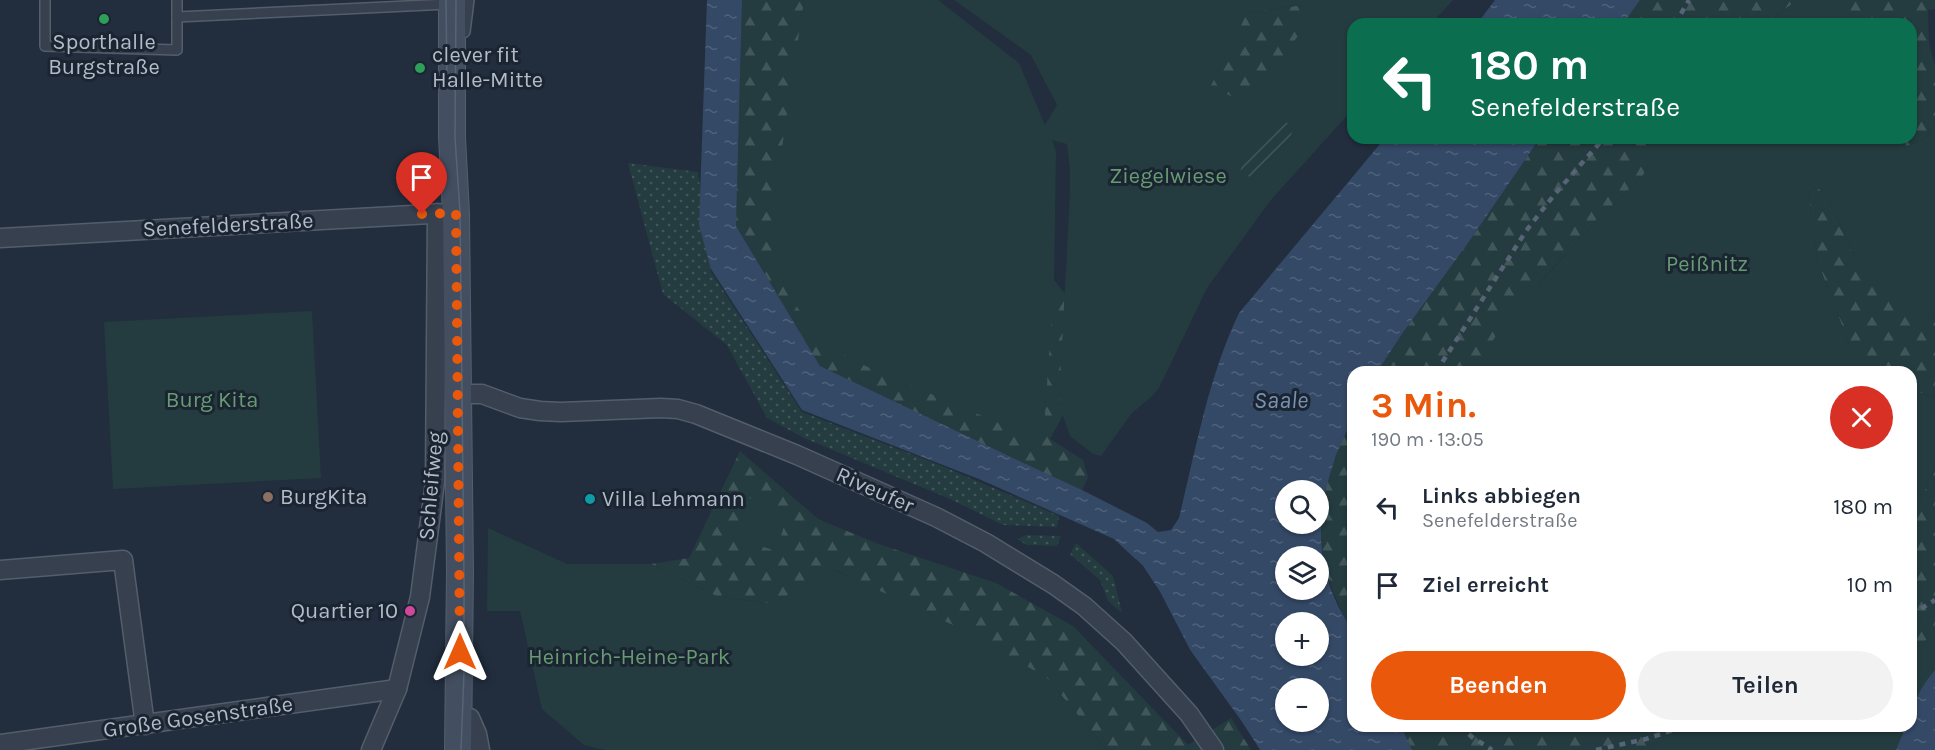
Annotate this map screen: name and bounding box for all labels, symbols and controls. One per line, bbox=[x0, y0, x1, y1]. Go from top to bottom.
marker: Sporthalle Burgstraße bbox=[97, 12, 111, 26]
place label: Sporthalle Burgstraße bbox=[48, 29, 160, 80]
text: 180 m bbox=[1470, 40, 1589, 90]
place label: clever fit Halle-Mitte bbox=[432, 42, 543, 93]
icon: left bbox=[1371, 42, 1449, 120]
marker: clever fit Halle-Mitte bbox=[413, 61, 427, 75]
text: Senefelderstraße bbox=[1470, 91, 1680, 123]
pin bbox=[396, 152, 447, 214]
icon: arrive bbox=[405, 161, 438, 194]
park label: Ziegelwiese bbox=[1109, 163, 1227, 189]
street label: Senefelderstraße bbox=[142, 208, 314, 242]
park label: Peißnitz bbox=[1666, 251, 1748, 277]
text: 3 Min. bbox=[1371, 384, 1476, 426]
water label: Saale bbox=[1254, 386, 1308, 414]
button: close bbox=[1830, 386, 1893, 449]
park label: Burg Kita bbox=[166, 387, 258, 413]
text: 190 m · 13:05 bbox=[1371, 428, 1484, 451]
street label: Schleifweg bbox=[413, 430, 449, 541]
street label: Riveufer bbox=[832, 461, 918, 519]
map controls bbox=[1275, 480, 1329, 732]
button: search bbox=[1275, 480, 1329, 534]
text: Links abbiegen bbox=[1422, 483, 1581, 509]
place label: BurgKita bbox=[280, 484, 367, 510]
place label: Villa Lehmann bbox=[602, 486, 745, 512]
marker: BurgKita bbox=[261, 490, 275, 504]
icon: left bbox=[1371, 491, 1404, 524]
marker: Villa Lehmann bbox=[583, 492, 597, 506]
text: 180 m bbox=[1833, 494, 1893, 520]
text: Senefelderstraße bbox=[1422, 509, 1578, 532]
button: layers bbox=[1275, 546, 1329, 600]
icon: arrive bbox=[1371, 569, 1404, 602]
text: Ziel erreicht bbox=[1422, 572, 1549, 598]
text: 10 m bbox=[1847, 572, 1893, 598]
place label: Quartier 10 bbox=[291, 598, 398, 624]
marker: Quartier 10 bbox=[403, 604, 417, 618]
button: + bbox=[1275, 612, 1329, 666]
position arrow bbox=[428, 620, 492, 684]
park label: Heinrich-Heine-Park bbox=[528, 644, 730, 670]
button: Beenden bbox=[1371, 651, 1626, 720]
button: Teilen bbox=[1638, 651, 1893, 720]
button: − bbox=[1275, 678, 1329, 732]
street label: Große Gosenstraße bbox=[102, 691, 294, 743]

